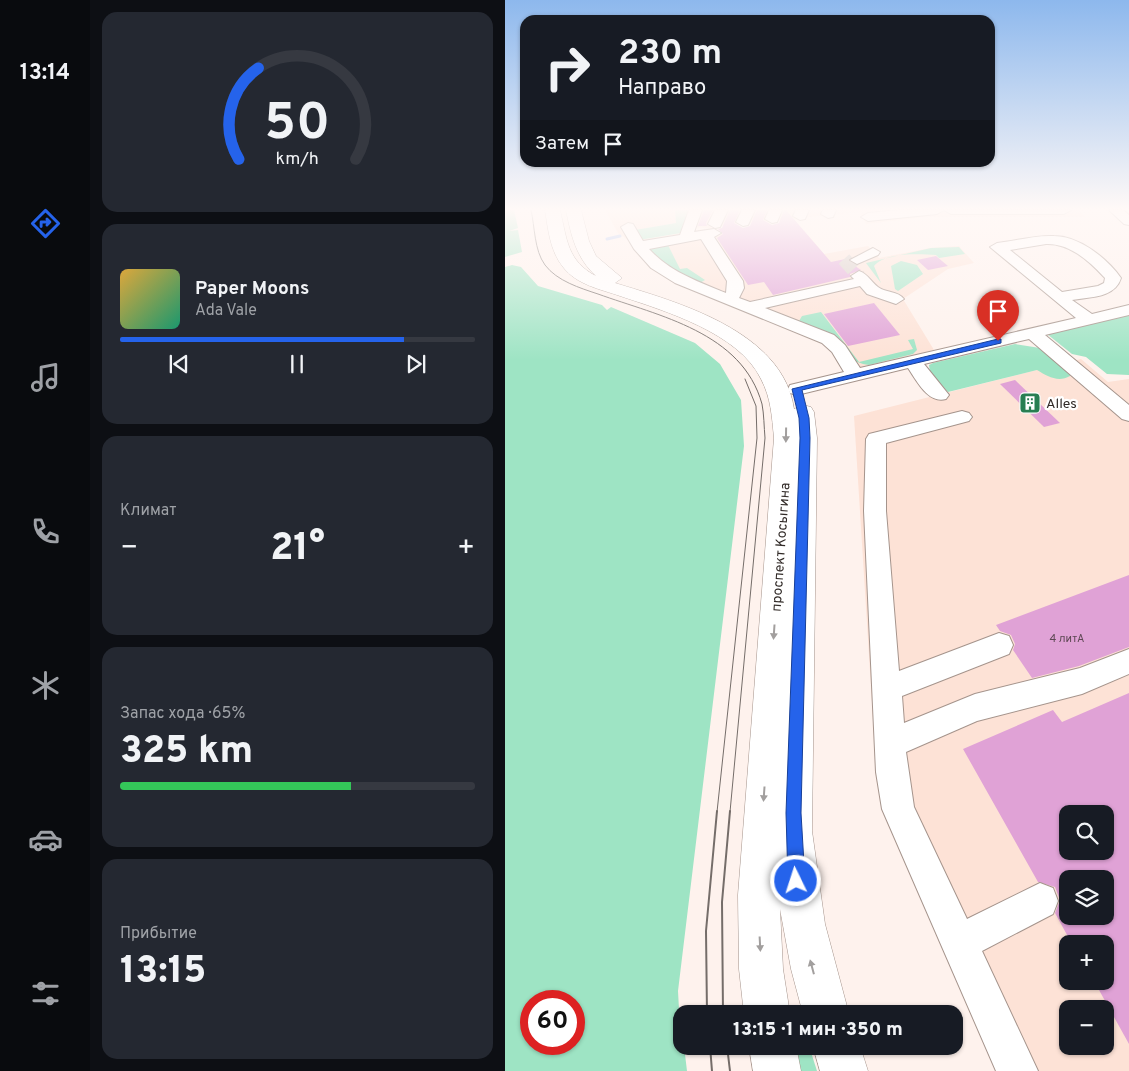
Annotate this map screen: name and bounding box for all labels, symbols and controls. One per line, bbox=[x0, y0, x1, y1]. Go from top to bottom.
text: 230 m bbox=[618, 32, 722, 76]
icon: right bbox=[535, 35, 600, 100]
text: 13:14 bbox=[20, 60, 70, 87]
text: Направо bbox=[618, 75, 706, 102]
text: 50 bbox=[265, 92, 330, 158]
icon: arrive bbox=[599, 130, 627, 158]
text: Затем bbox=[535, 132, 589, 156]
text: km/h bbox=[276, 148, 319, 171]
icon: directions bbox=[28, 206, 63, 241]
text: Paper Moons bbox=[195, 277, 309, 301]
pin bbox=[977, 290, 1019, 341]
icon: arrive bbox=[984, 297, 1012, 325]
text: Ada Vale bbox=[195, 301, 257, 321]
icon: previous bbox=[165, 350, 193, 378]
icon: pause bbox=[283, 350, 311, 378]
icon: next bbox=[402, 350, 430, 378]
icon: music bbox=[28, 360, 63, 395]
building icon: Alles bbox=[1018, 391, 1042, 415]
place label: Alles bbox=[1046, 396, 1077, 413]
one-way arrow bbox=[782, 427, 790, 443]
street label: проспект Косыгина bbox=[769, 482, 794, 612]
text: Климат bbox=[120, 501, 177, 521]
icon: phone bbox=[28, 514, 63, 549]
text: 21° bbox=[270, 525, 325, 574]
text: − bbox=[120, 531, 138, 567]
text: + bbox=[457, 531, 475, 567]
one-way arrow bbox=[770, 624, 778, 640]
house number: 4 литА bbox=[1049, 632, 1085, 646]
icon: climate bbox=[28, 668, 63, 703]
text: Запас хода · 65% bbox=[120, 704, 245, 724]
text: 325 km bbox=[120, 728, 253, 777]
one-way arrow bbox=[760, 787, 768, 803]
map controls bbox=[1059, 805, 1114, 1055]
button: search bbox=[1059, 805, 1114, 860]
icon: car bbox=[28, 822, 63, 857]
position arrow bbox=[769, 854, 821, 906]
button: layers bbox=[1059, 870, 1114, 925]
text: Прибытие bbox=[120, 924, 197, 944]
button: + bbox=[1059, 935, 1114, 990]
one-way arrow bbox=[756, 936, 764, 952]
text: 13:15 bbox=[120, 948, 206, 997]
one-way arrow bbox=[808, 959, 816, 974]
icon: filters bbox=[28, 976, 63, 1011]
speed limit sign: 60 bbox=[520, 990, 585, 1055]
button: − bbox=[1059, 1000, 1114, 1055]
text: 13:15 · 1 мин · 350 m bbox=[733, 1018, 903, 1042]

